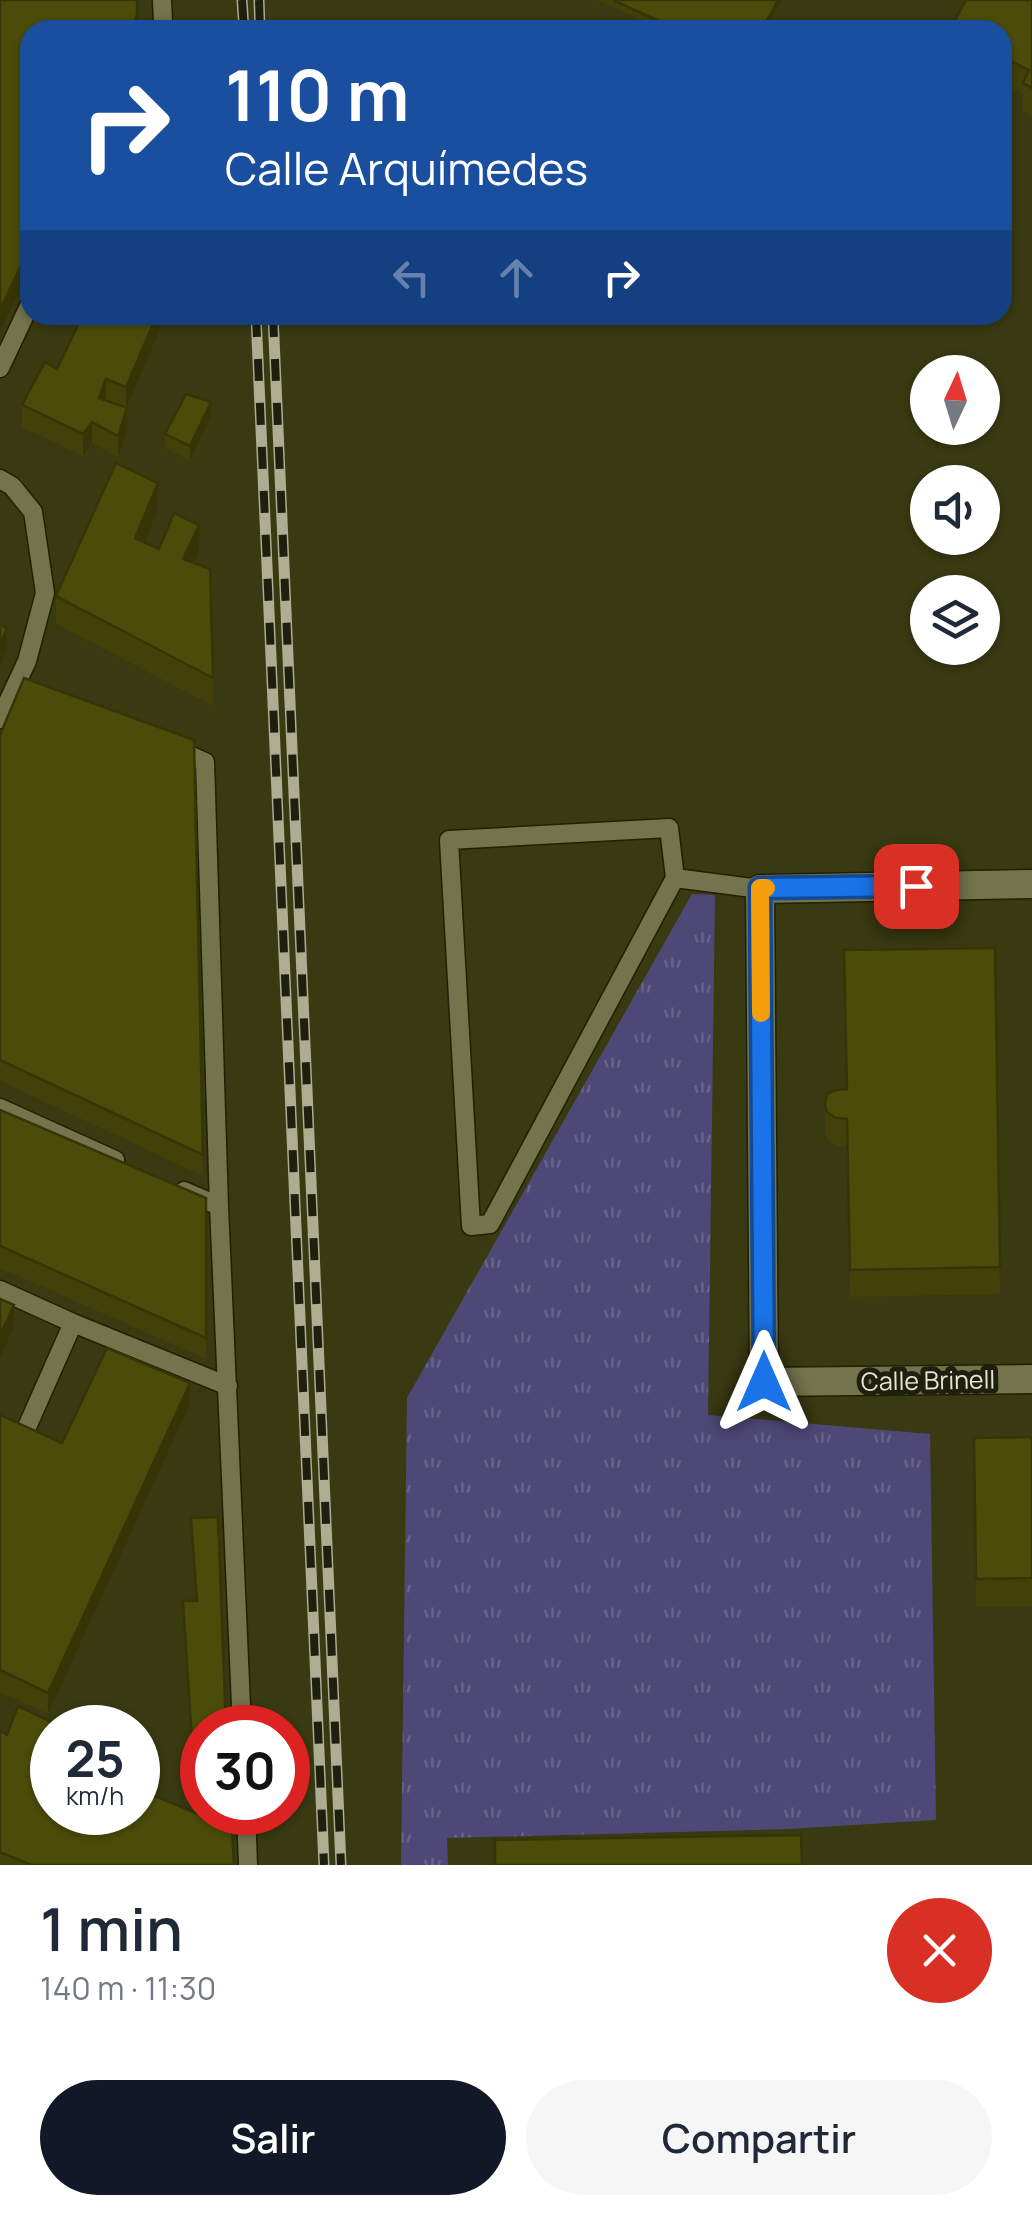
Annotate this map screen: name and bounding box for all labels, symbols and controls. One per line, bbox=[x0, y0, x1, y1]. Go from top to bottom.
text: 110 m bbox=[225, 46, 409, 142]
icon: right bbox=[60, 60, 190, 190]
text: Calle Arquímedes bbox=[225, 137, 588, 199]
icon: left bbox=[384, 250, 439, 305]
icon: ahead bbox=[489, 250, 544, 305]
icon: right bbox=[594, 250, 649, 305]
north arrow bbox=[910, 355, 1000, 445]
map controls bbox=[910, 355, 1000, 665]
button: sound bbox=[910, 465, 1000, 555]
button: layers bbox=[910, 575, 1000, 665]
pin bbox=[874, 844, 959, 929]
icon: arrive bbox=[889, 859, 944, 914]
position arrow bbox=[712, 1330, 816, 1434]
street label: Calle Brinell bbox=[861, 1361, 995, 1399]
speed limit sign: 30 bbox=[180, 1705, 310, 1835]
text: 25 bbox=[65, 1724, 125, 1792]
text: km/h bbox=[66, 1778, 124, 1813]
text: 1 min bbox=[40, 1887, 183, 1969]
button: close bbox=[887, 1898, 992, 2003]
text: 140 m · 11:30 bbox=[40, 1966, 216, 2010]
button: Salir bbox=[40, 2080, 506, 2195]
button: Compartir bbox=[526, 2080, 992, 2195]

